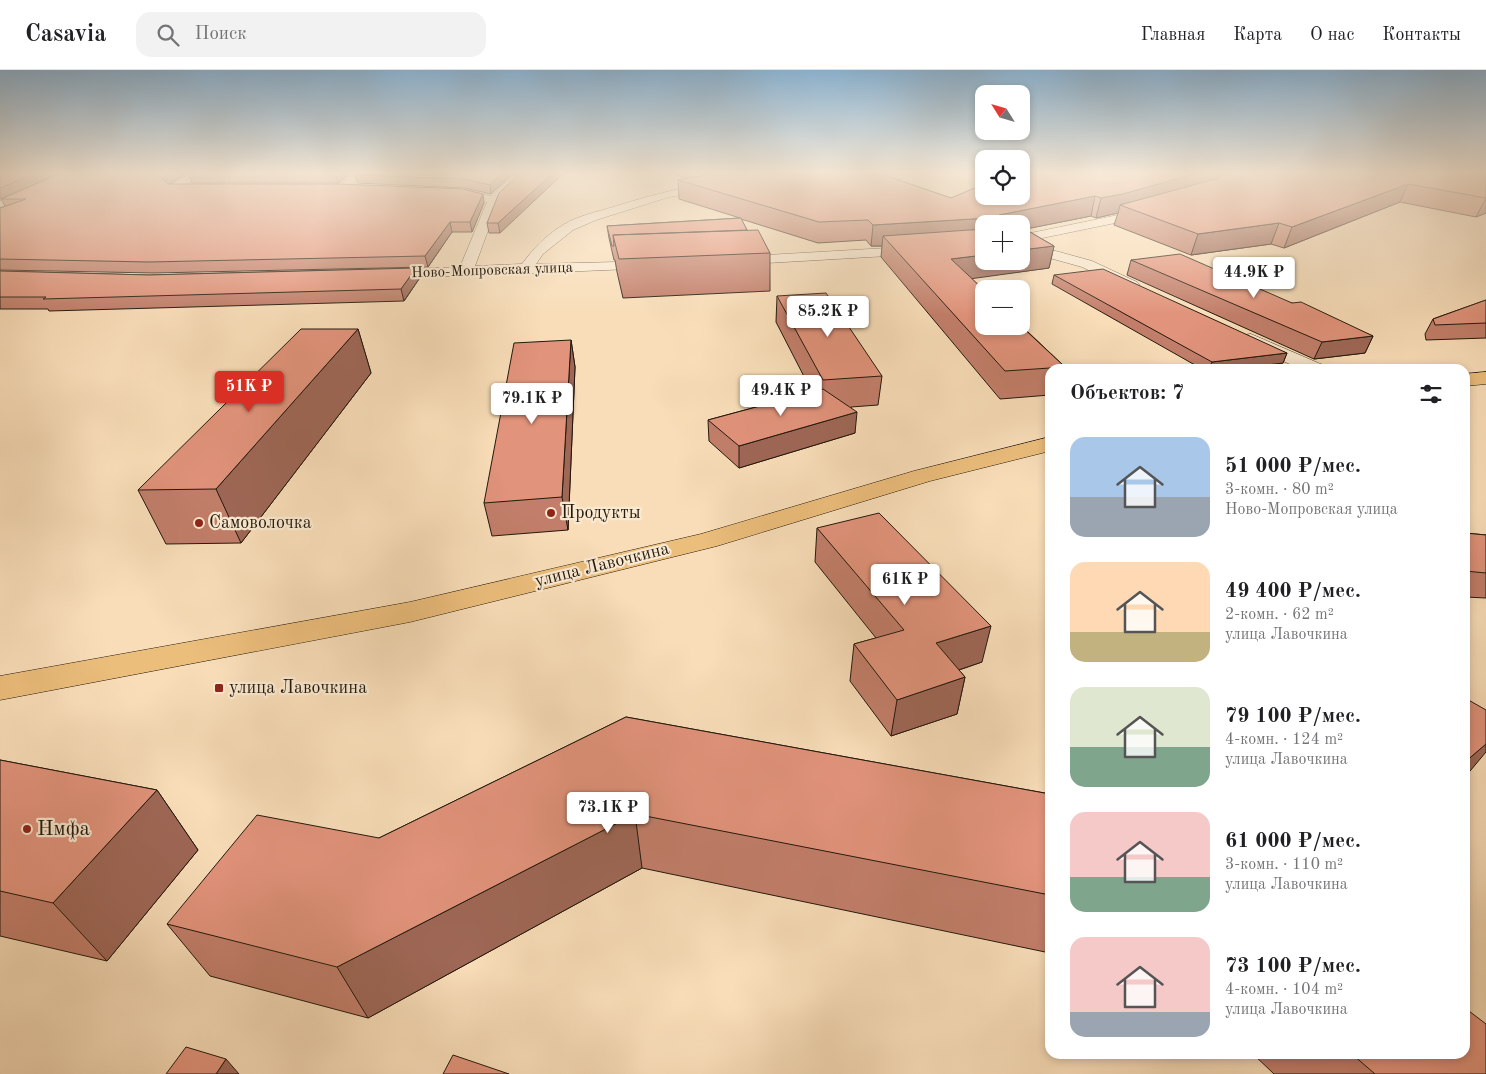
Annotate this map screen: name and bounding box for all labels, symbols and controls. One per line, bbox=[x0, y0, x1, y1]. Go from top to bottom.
search box bbox=[136, 12, 486, 57]
icon: search bbox=[154, 21, 182, 49]
text: Casavia bbox=[25, 23, 106, 47]
text: Поиск bbox=[194, 25, 247, 44]
text: Главная bbox=[1141, 26, 1205, 44]
text: Карта bbox=[1233, 26, 1282, 44]
text: О нас bbox=[1310, 26, 1354, 44]
text: Контакты bbox=[1382, 26, 1461, 44]
north arrow bbox=[975, 85, 1030, 140]
map controls bbox=[975, 85, 1030, 335]
button: locate bbox=[975, 150, 1030, 205]
button: + bbox=[975, 215, 1030, 270]
pin: 44.9K ₽ bbox=[1208, 256, 1300, 299]
street label: Ново-Мопровская улица bbox=[411, 261, 574, 281]
text: 44.9K ₽ bbox=[1224, 265, 1284, 281]
button: − bbox=[975, 280, 1030, 335]
pin: 85.2K ₽ bbox=[782, 296, 874, 338]
text: 85.2K ₽ bbox=[798, 304, 858, 320]
pin: 51K ₽ bbox=[214, 370, 284, 413]
pin: 49.4K ₽ bbox=[735, 374, 827, 417]
text: 51K ₽ bbox=[226, 379, 272, 395]
icon: filters bbox=[1417, 380, 1445, 408]
pin: 79.1K ₽ bbox=[486, 382, 578, 425]
text: 49.4K ₽ bbox=[751, 383, 811, 399]
text: Объектов: 7 bbox=[1070, 383, 1184, 404]
text: 79.1K ₽ bbox=[502, 391, 562, 407]
text: 51 000 ₽/мес. bbox=[1225, 456, 1361, 477]
icon: home bbox=[1110, 457, 1170, 517]
text: 3-комн. · 80 m² bbox=[1225, 482, 1334, 498]
text: Ново-Мопровская улица bbox=[1225, 502, 1398, 518]
place label: Продукты bbox=[561, 504, 641, 522]
marker: Продукты bbox=[545, 507, 557, 519]
place label: Самоволочка bbox=[209, 514, 312, 532]
marker: Самоволочка bbox=[193, 517, 205, 529]
street label: улица Лавочкина bbox=[533, 540, 671, 590]
pin: 61K ₽ bbox=[870, 564, 940, 606]
text: 61K ₽ bbox=[882, 572, 928, 588]
text: 49 400 ₽/мес. bbox=[1225, 581, 1361, 602]
icon: home bbox=[1110, 582, 1170, 642]
text: 2-комн. · 62 m² bbox=[1225, 607, 1334, 623]
text: улица Лавочкина bbox=[1225, 627, 1348, 643]
place label: улица Лавочкина bbox=[229, 679, 367, 697]
marker: улица Лавочкина bbox=[213, 682, 225, 694]
text: 79 100 ₽/мес. bbox=[1225, 706, 1361, 727]
icon: home bbox=[1110, 707, 1170, 767]
text: 4-комн. · 124 m² bbox=[1225, 732, 1343, 748]
text: улица Лавочкина bbox=[1225, 752, 1348, 768]
pin: 73.1K ₽ bbox=[562, 792, 654, 834]
text: 73.1K ₽ bbox=[578, 800, 638, 816]
place label: Нмфа bbox=[37, 819, 90, 840]
marker: Нмфа bbox=[21, 823, 33, 835]
text: 61 000 ₽/мес. bbox=[1225, 831, 1361, 852]
icon: home bbox=[1110, 832, 1170, 892]
text: 3-комн. · 110 m² bbox=[1225, 857, 1343, 873]
text: улица Лавочкина bbox=[1225, 877, 1348, 893]
text: 73 100 ₽/мес. bbox=[1225, 956, 1361, 977]
icon: home bbox=[1110, 957, 1170, 1017]
text: 4-комн. · 104 m² bbox=[1225, 982, 1343, 998]
text: улица Лавочкина bbox=[1225, 1002, 1348, 1018]

